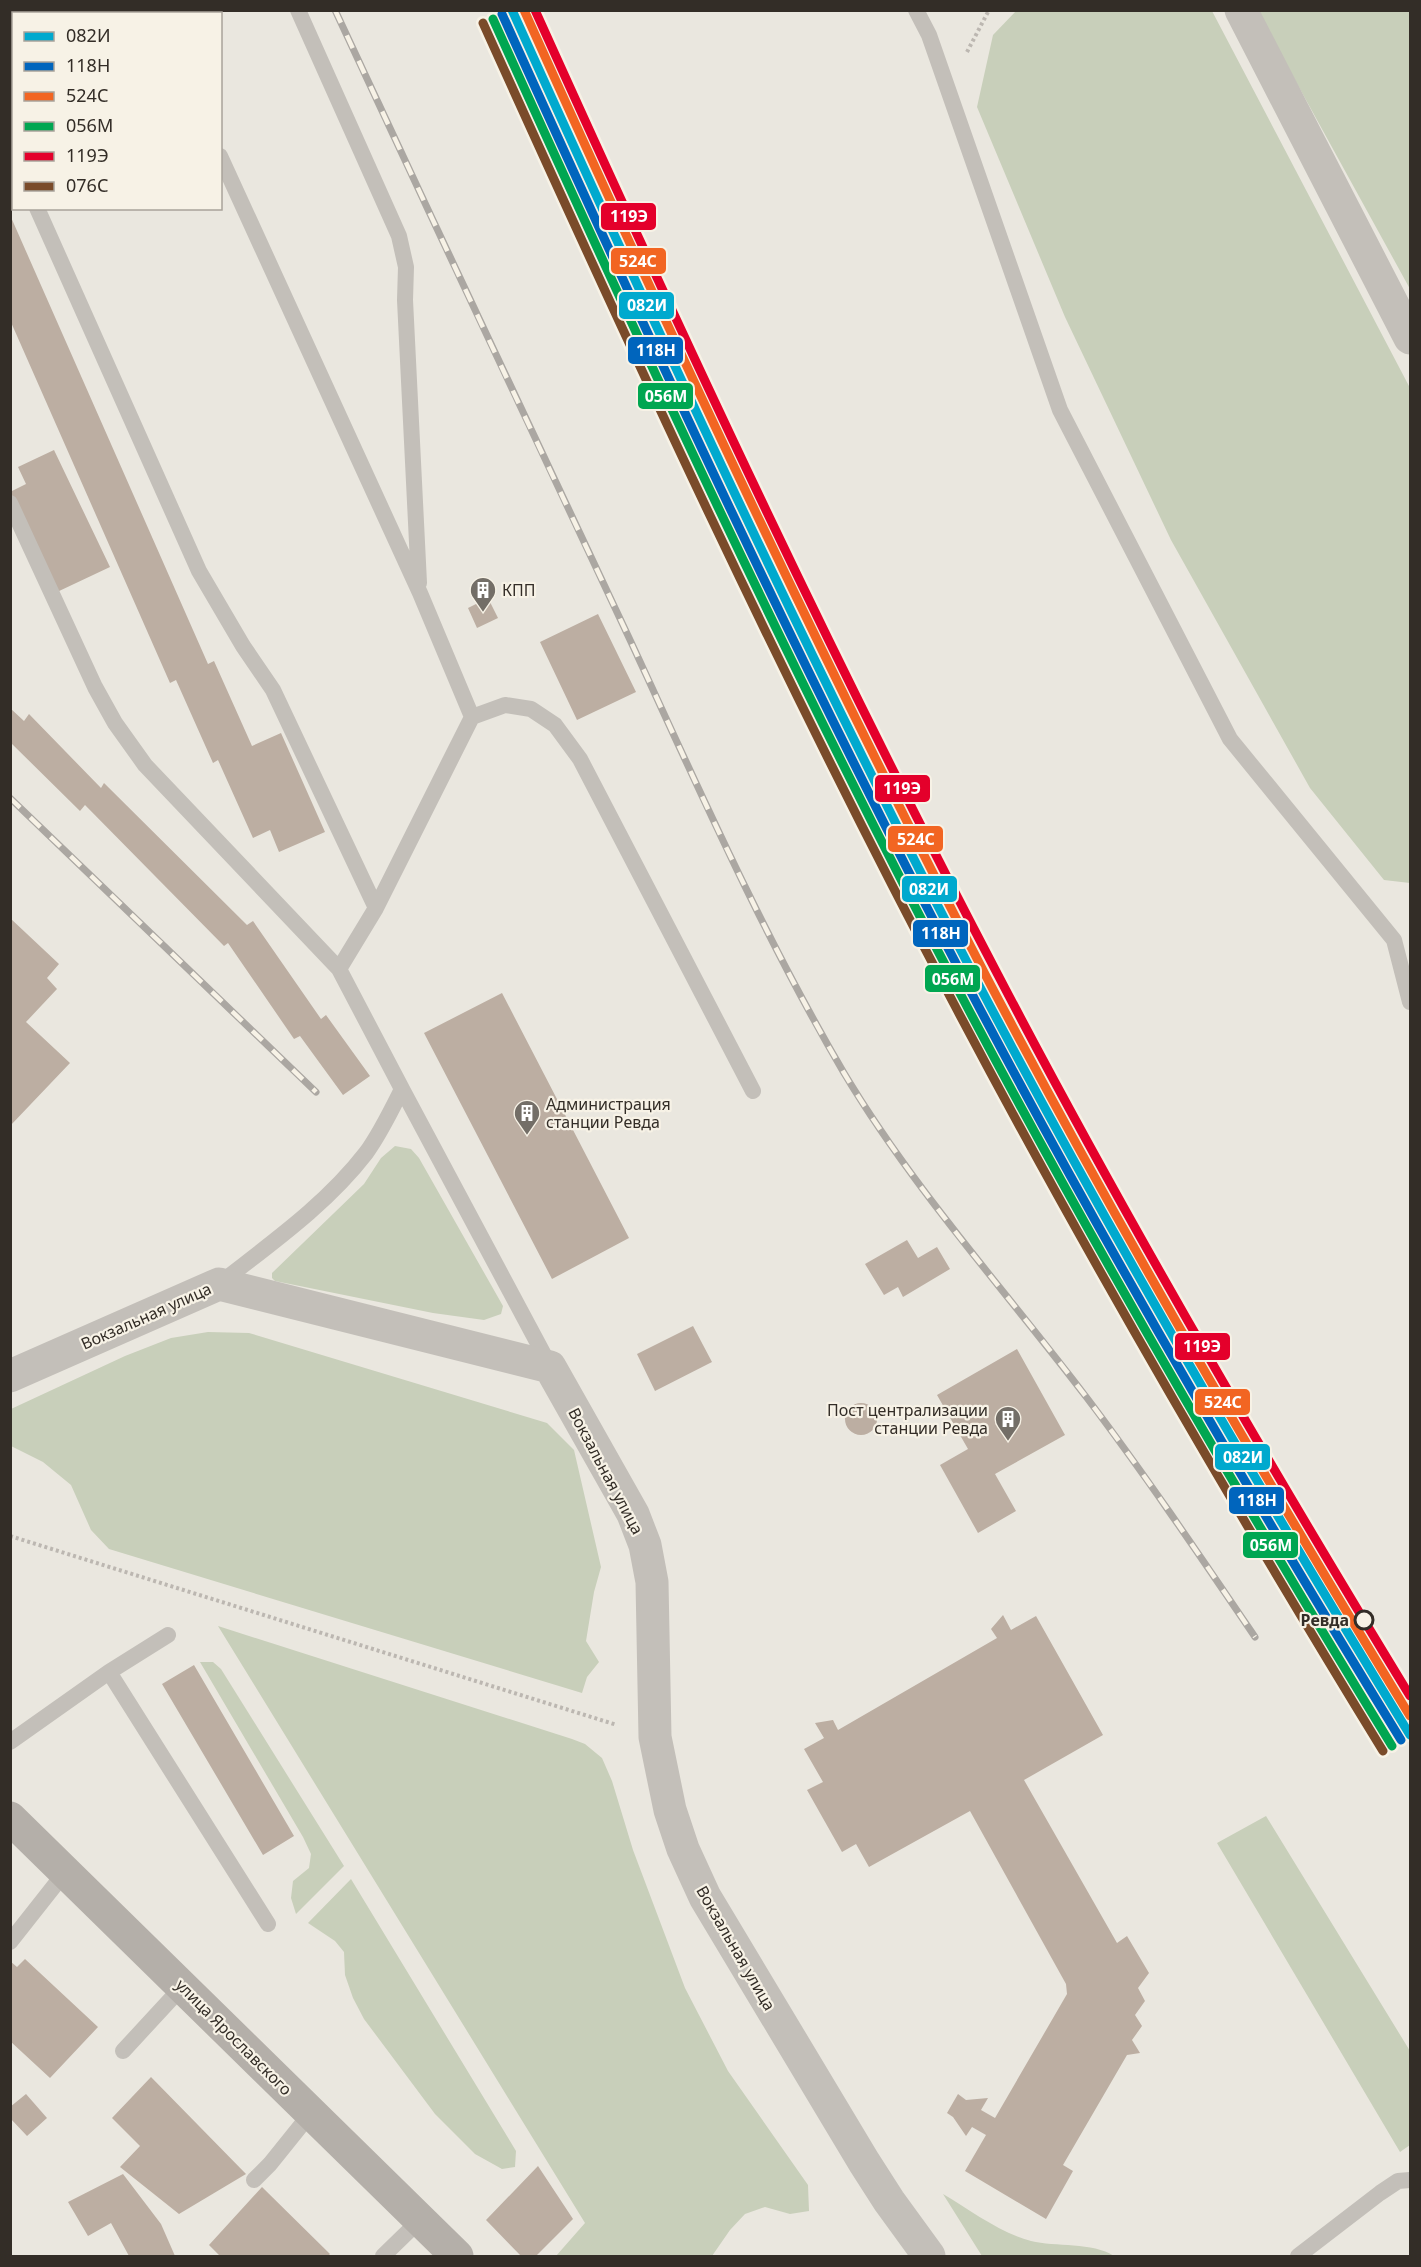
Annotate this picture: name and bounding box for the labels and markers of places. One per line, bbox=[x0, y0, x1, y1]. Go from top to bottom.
building icon: КПП bbox=[468, 575, 498, 613]
place label: КПП bbox=[502, 579, 535, 601]
place label: Администрация станции Ревда bbox=[546, 1093, 671, 1133]
building icon: Администрация станции Ревда bbox=[512, 1098, 542, 1136]
place label: Пост централизации станции Ревда bbox=[827, 1399, 988, 1439]
building icon: Пост централизации станции Ревда bbox=[993, 1404, 1023, 1442]
place label: Ревда bbox=[1301, 1609, 1349, 1631]
marker: Ревда bbox=[1354, 1610, 1374, 1630]

